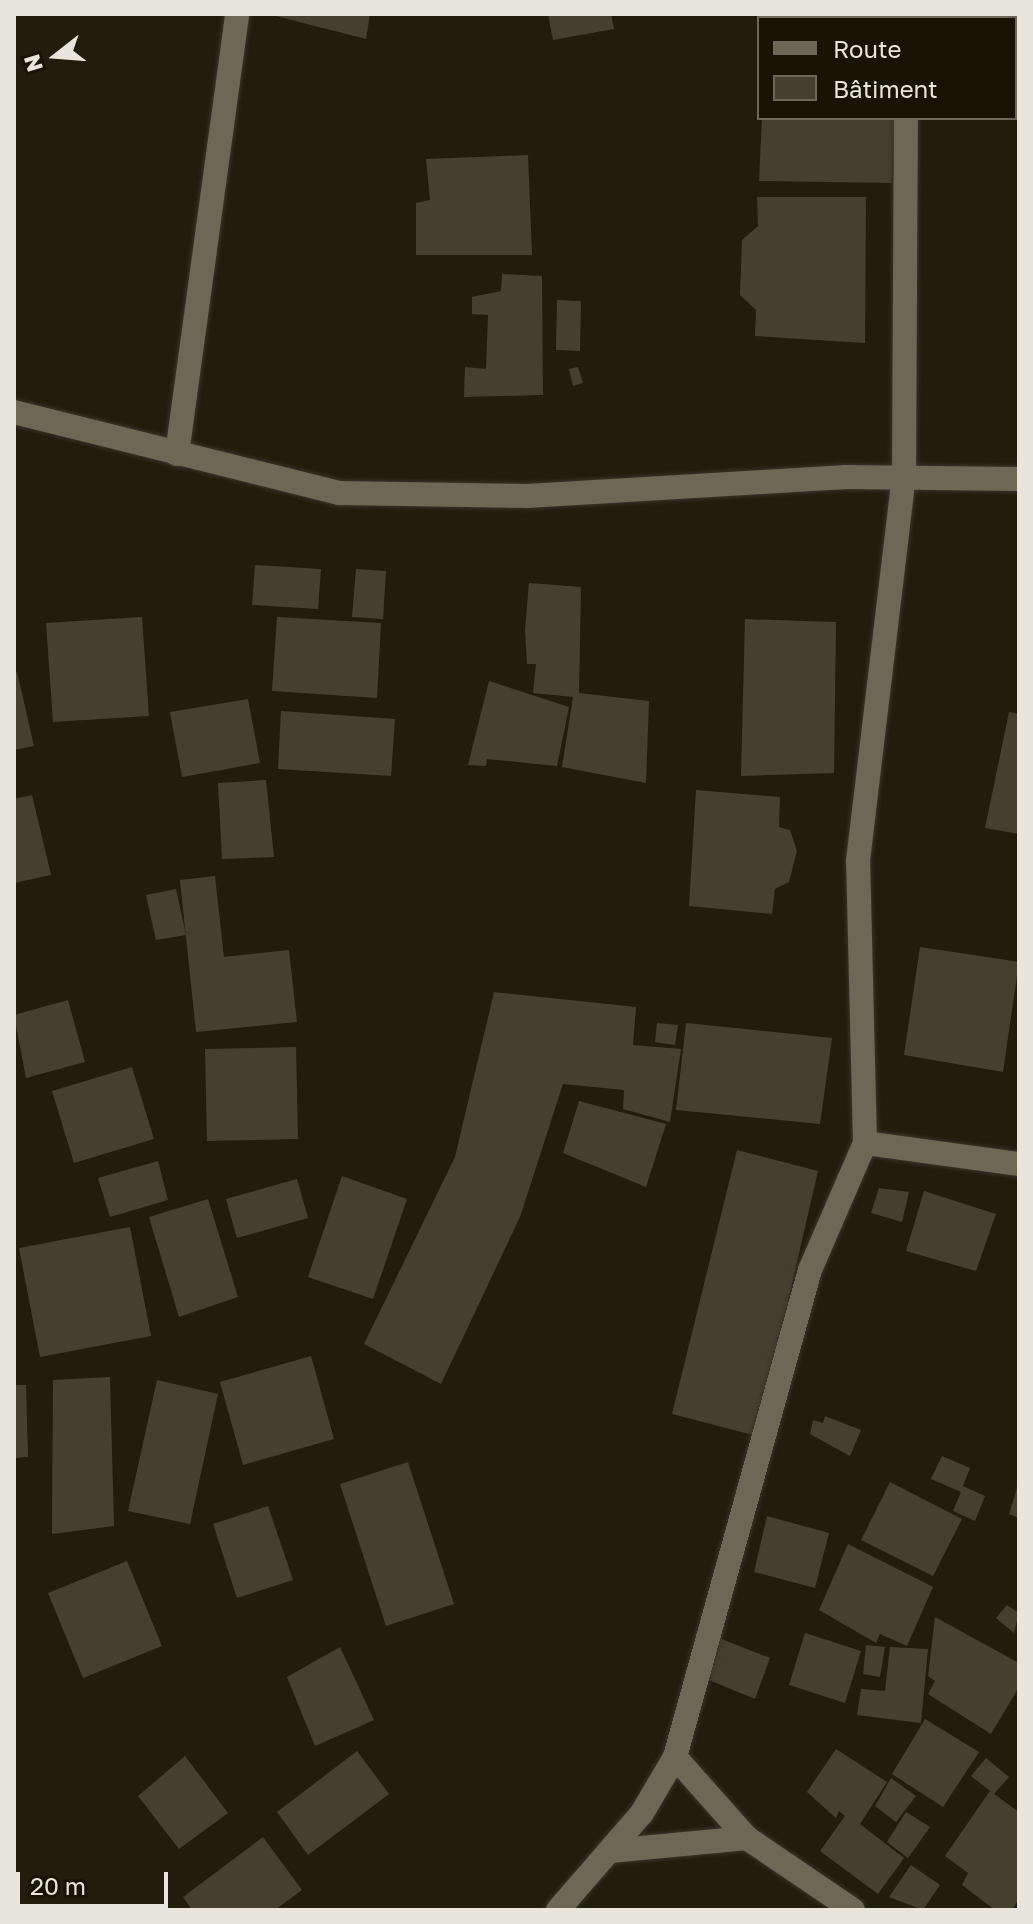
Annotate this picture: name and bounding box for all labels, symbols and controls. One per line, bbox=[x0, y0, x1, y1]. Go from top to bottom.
north arrow bbox=[16, 16, 96, 96]
legend bbox=[757, 16, 1017, 120]
text: Route bbox=[833, 34, 902, 63]
text: N bbox=[17, 51, 48, 75]
text: Bâtiment bbox=[833, 74, 938, 103]
scale bar bbox=[20, 1856, 172, 1906]
text: 20 m bbox=[30, 1871, 86, 1900]

